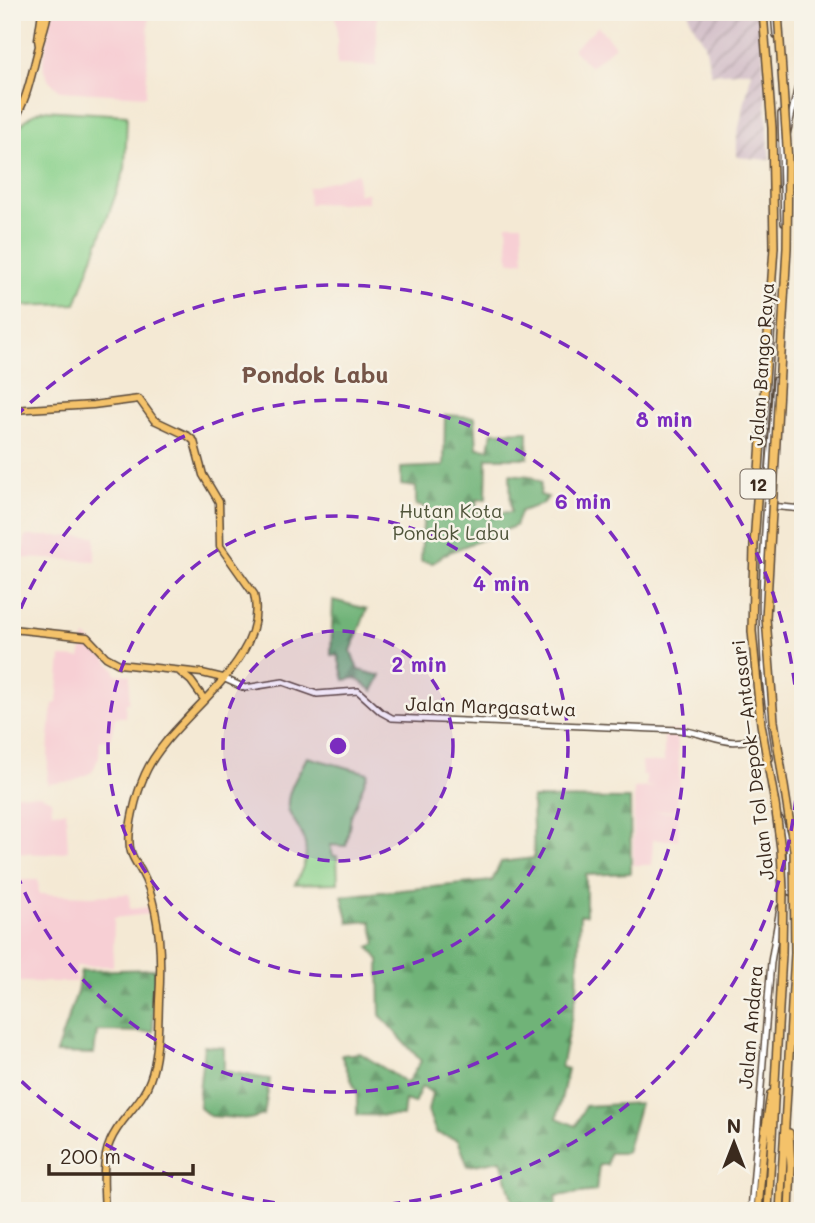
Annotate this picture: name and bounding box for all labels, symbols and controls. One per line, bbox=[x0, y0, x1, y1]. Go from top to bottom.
street label: Jalan Bango Raya bbox=[743, 281, 779, 447]
district label: Pondok Labu bbox=[241, 359, 389, 389]
text: 8 min bbox=[636, 405, 692, 432]
road number: 12 bbox=[740, 470, 776, 498]
text: 6 min bbox=[555, 487, 611, 514]
park label: Hutan Kota Pondok Labu bbox=[392, 498, 510, 545]
text: 4 min bbox=[473, 569, 529, 596]
street label: Jalan Tol Depok–Antasari bbox=[725, 638, 779, 882]
text: 2 min bbox=[391, 650, 447, 677]
street label: Jalan Margasatwa bbox=[405, 691, 577, 721]
centre of rings bbox=[326, 734, 350, 758]
street label: Jalan Andara bbox=[732, 964, 768, 1090]
north arrow bbox=[700, 1108, 770, 1178]
text: N bbox=[727, 1113, 741, 1138]
scale bar bbox=[49, 1132, 192, 1176]
text: 200 m bbox=[60, 1142, 121, 1169]

